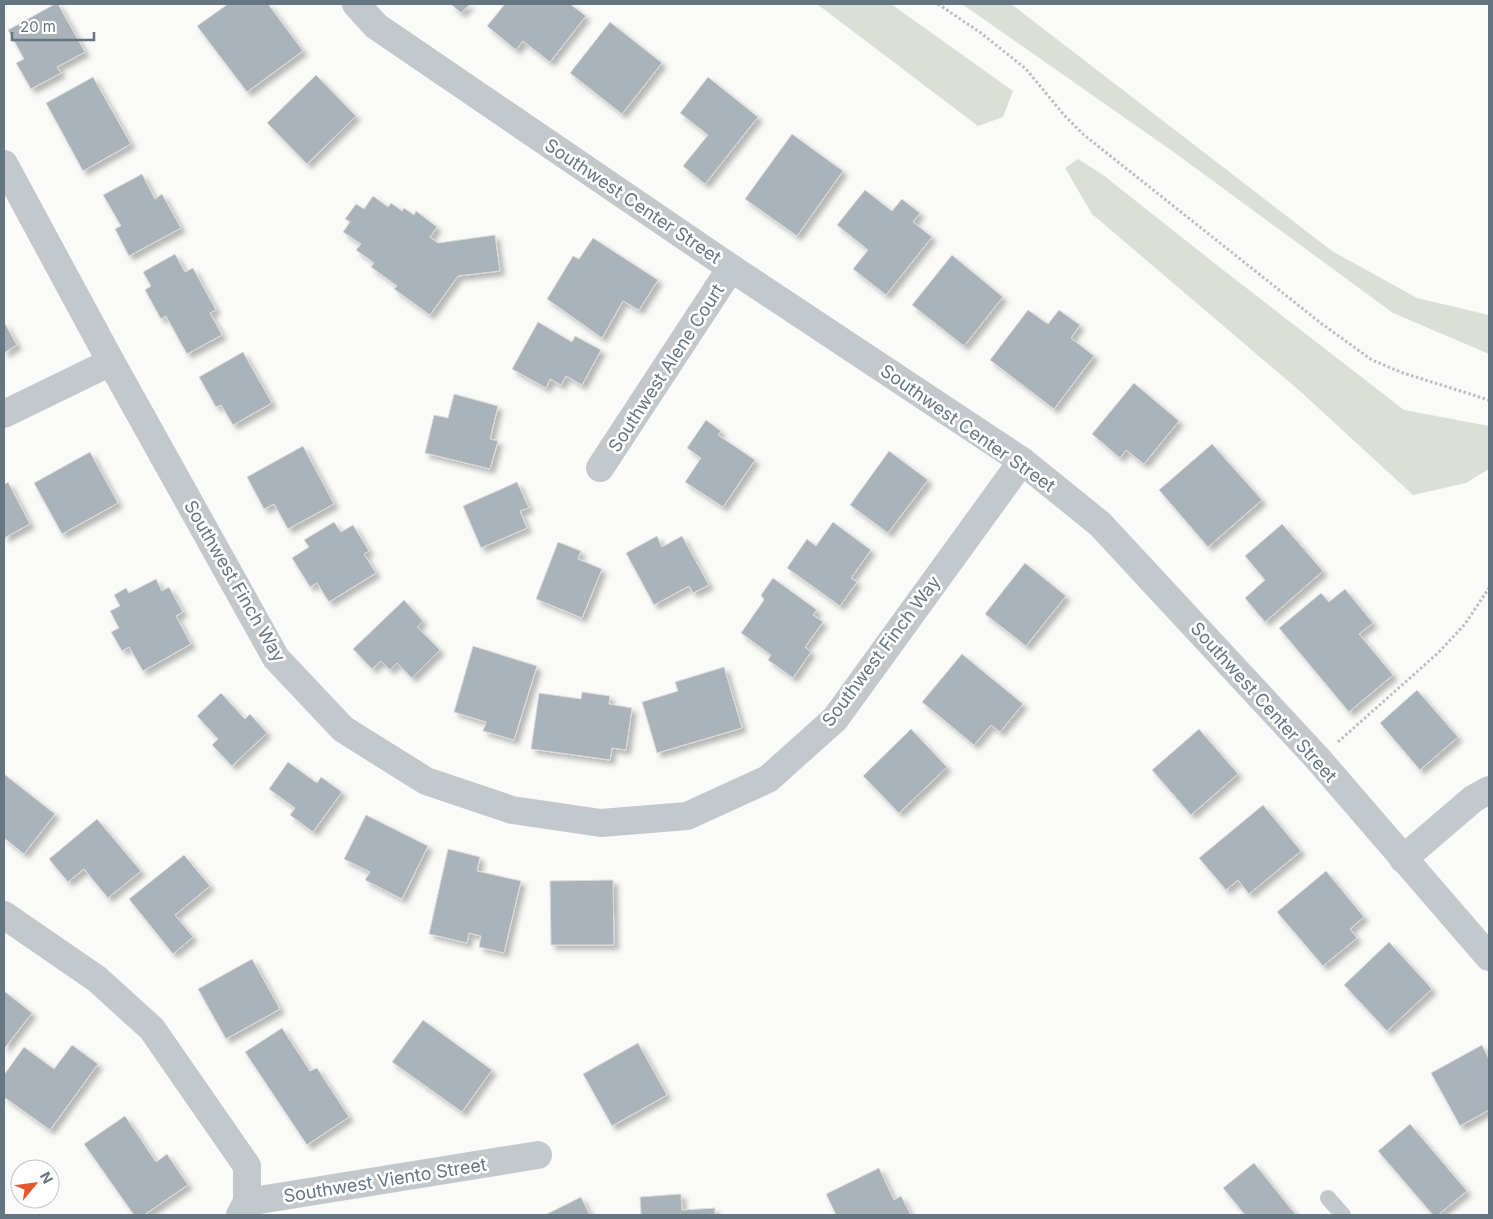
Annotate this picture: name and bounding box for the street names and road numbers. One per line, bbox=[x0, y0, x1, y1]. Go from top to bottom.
street label: Southwest Center Street bbox=[541, 134, 725, 268]
street label: Southwest Alene Court bbox=[604, 280, 728, 456]
street label: Southwest Center Street bbox=[877, 360, 1059, 496]
street label: Southwest Finch Way bbox=[180, 496, 290, 666]
street label: Southwest Finch Way bbox=[817, 571, 945, 731]
street label: Southwest Center Street bbox=[1187, 618, 1341, 786]
street label: Southwest Viento Street bbox=[282, 1154, 488, 1206]

